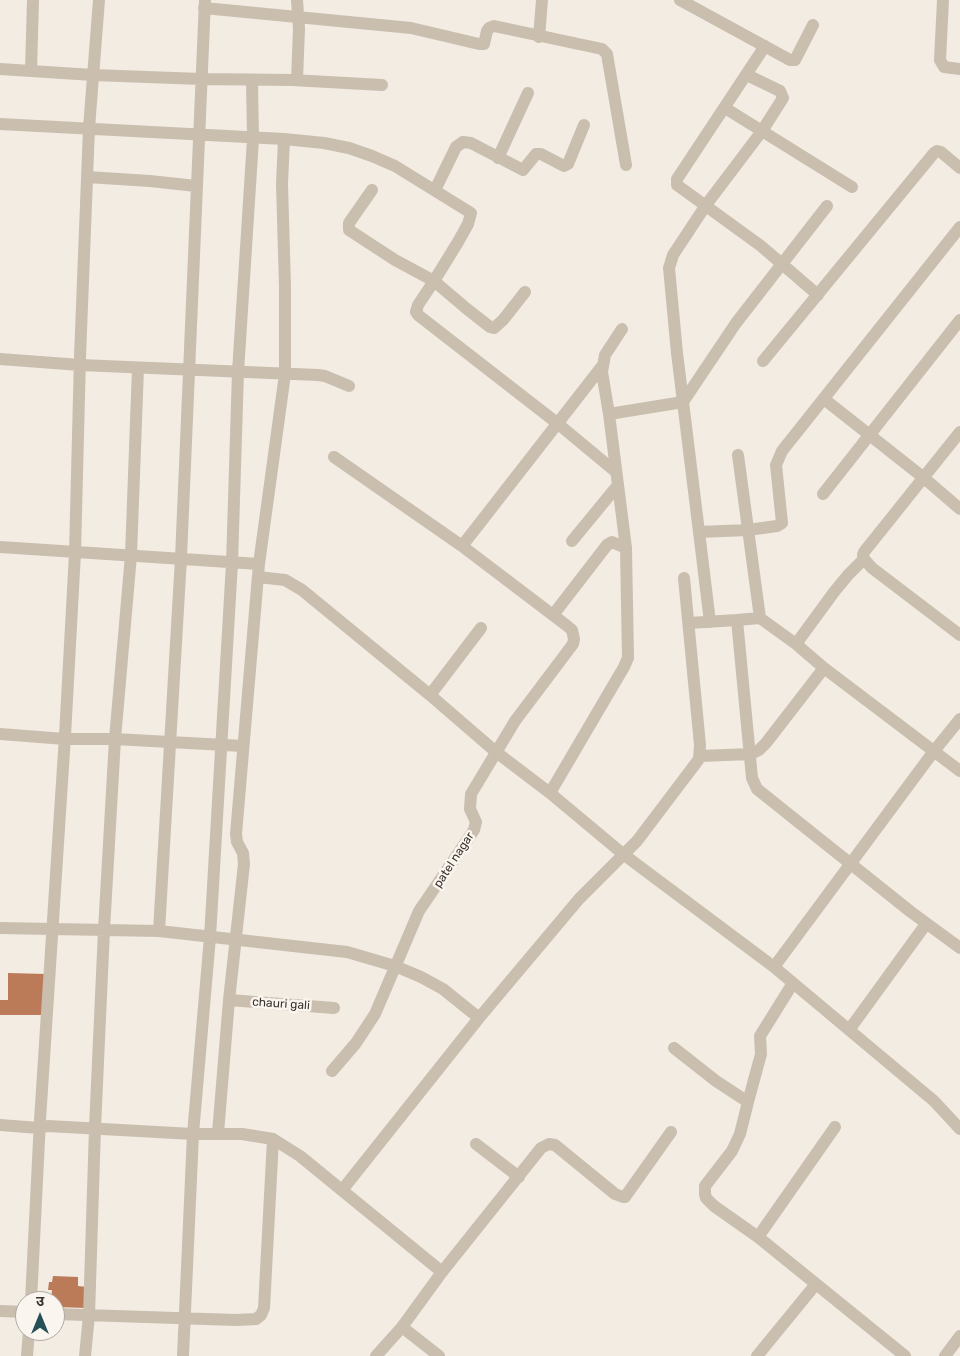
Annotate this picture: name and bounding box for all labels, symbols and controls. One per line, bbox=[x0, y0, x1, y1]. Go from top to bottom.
street label: patel nagar bbox=[431, 830, 477, 890]
street label: chauri gali bbox=[252, 995, 310, 1013]
north arrow bbox=[15, 1291, 65, 1341]
text: उ bbox=[36, 1293, 44, 1310]

